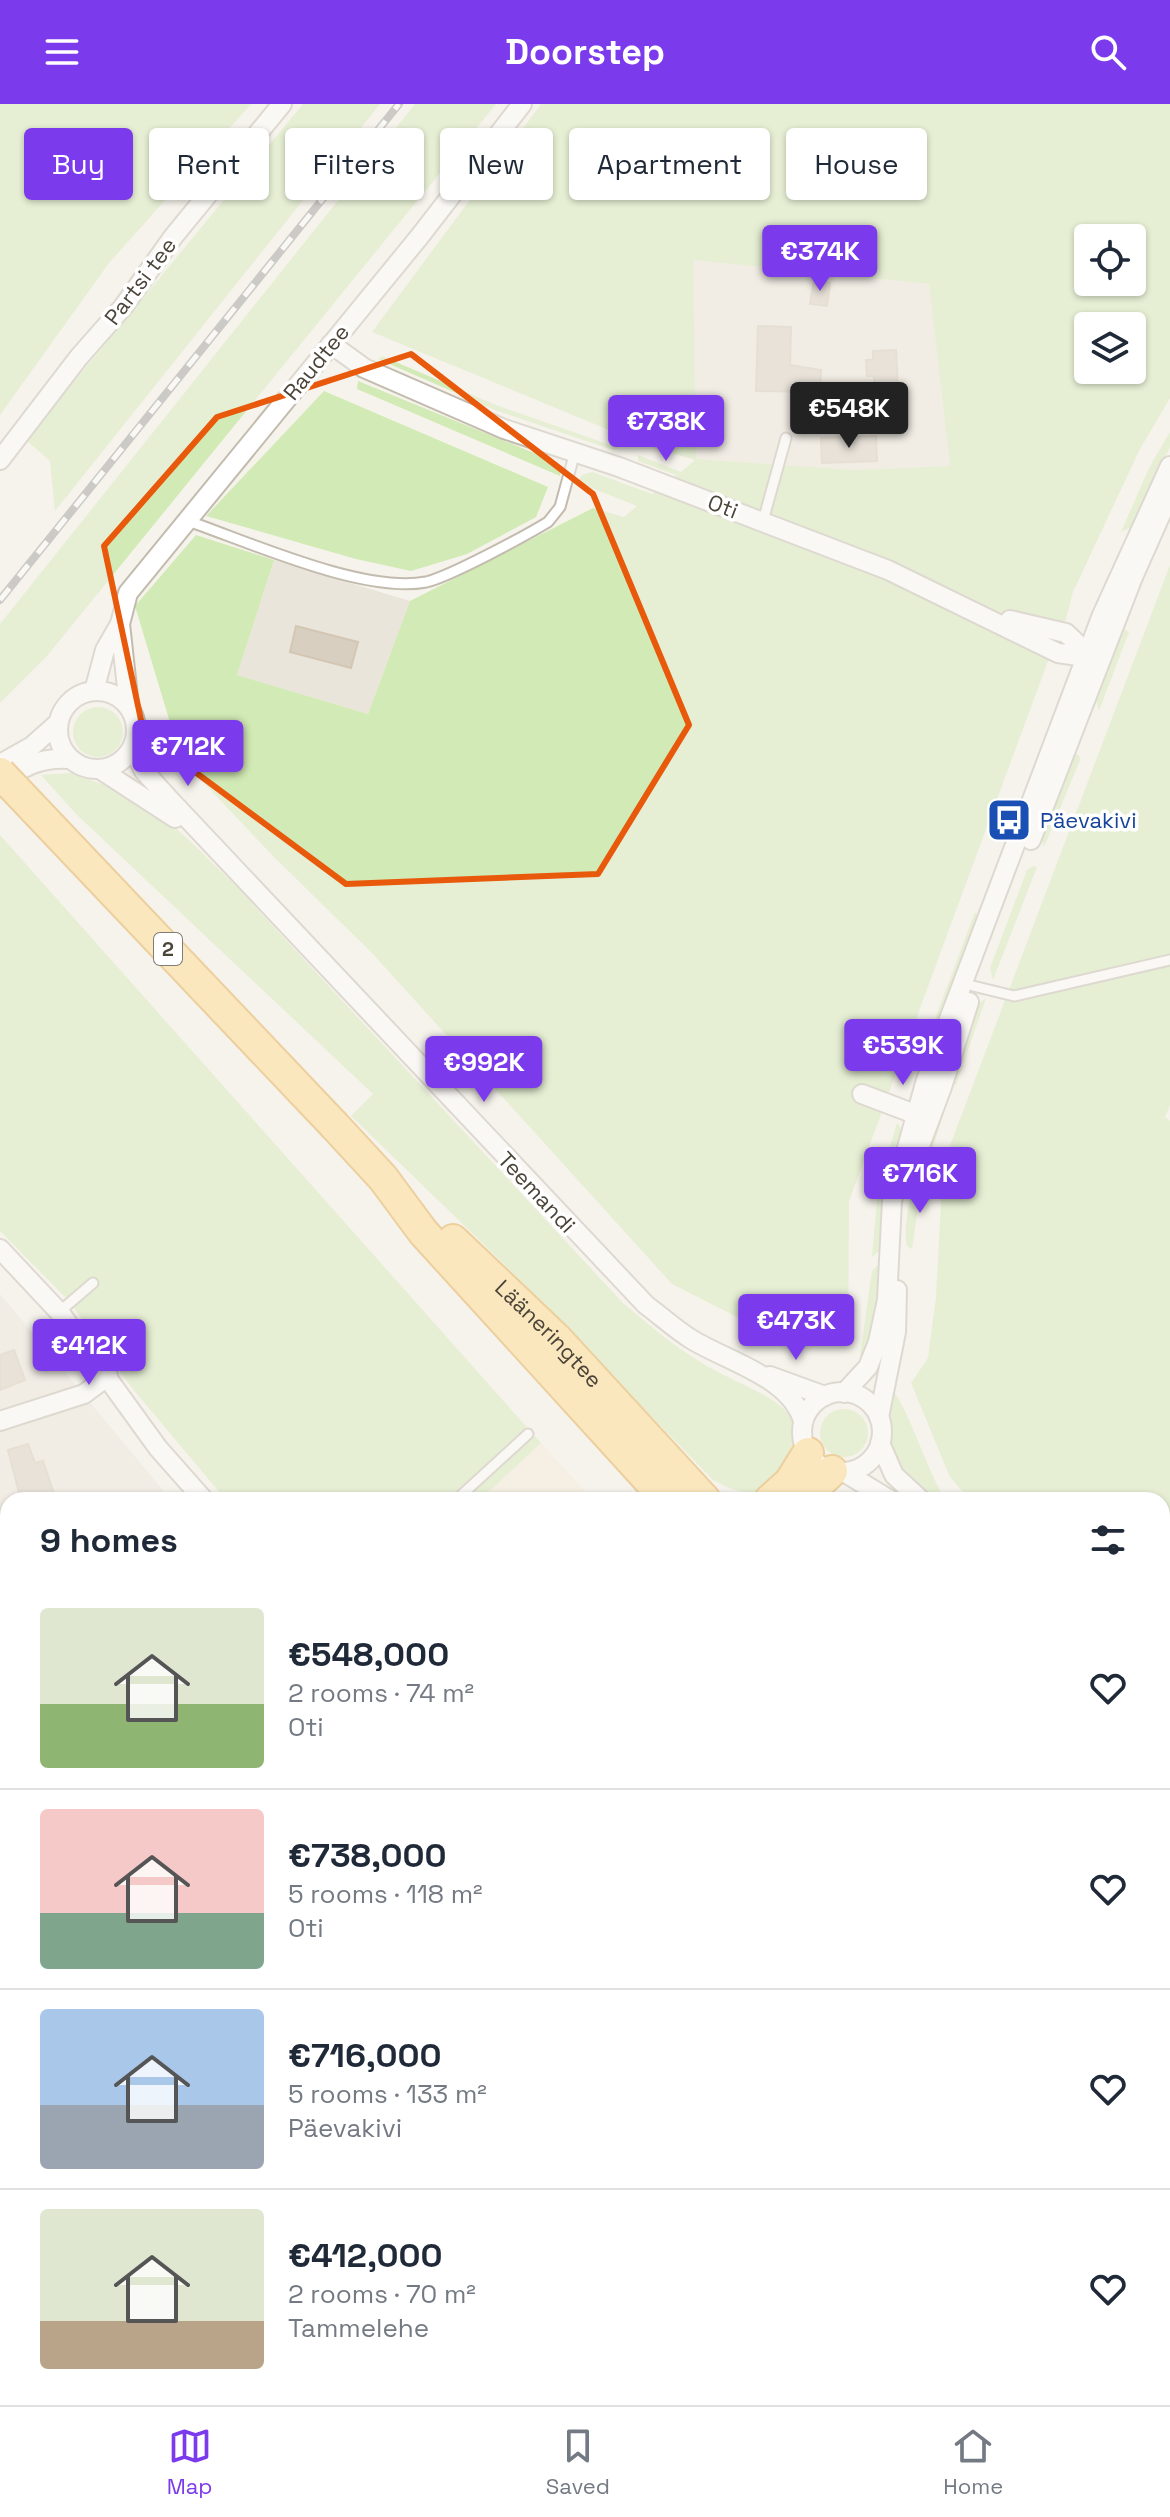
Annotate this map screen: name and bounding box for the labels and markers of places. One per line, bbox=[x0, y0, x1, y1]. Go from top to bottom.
pin: €374K bbox=[764, 225, 876, 293]
pin: €548K bbox=[793, 382, 905, 450]
pin: €738K bbox=[610, 395, 722, 463]
pin: €712K bbox=[132, 720, 244, 788]
bus stop icon: Päevakivi bbox=[985, 796, 1033, 844]
place label: Päevakivi bbox=[1040, 806, 1137, 834]
pin: €539K bbox=[847, 1019, 959, 1087]
pin: €992K bbox=[428, 1036, 540, 1104]
pin: €716K bbox=[864, 1147, 976, 1215]
pin: €473K bbox=[740, 1294, 852, 1362]
pin: €412K bbox=[33, 1319, 145, 1387]

